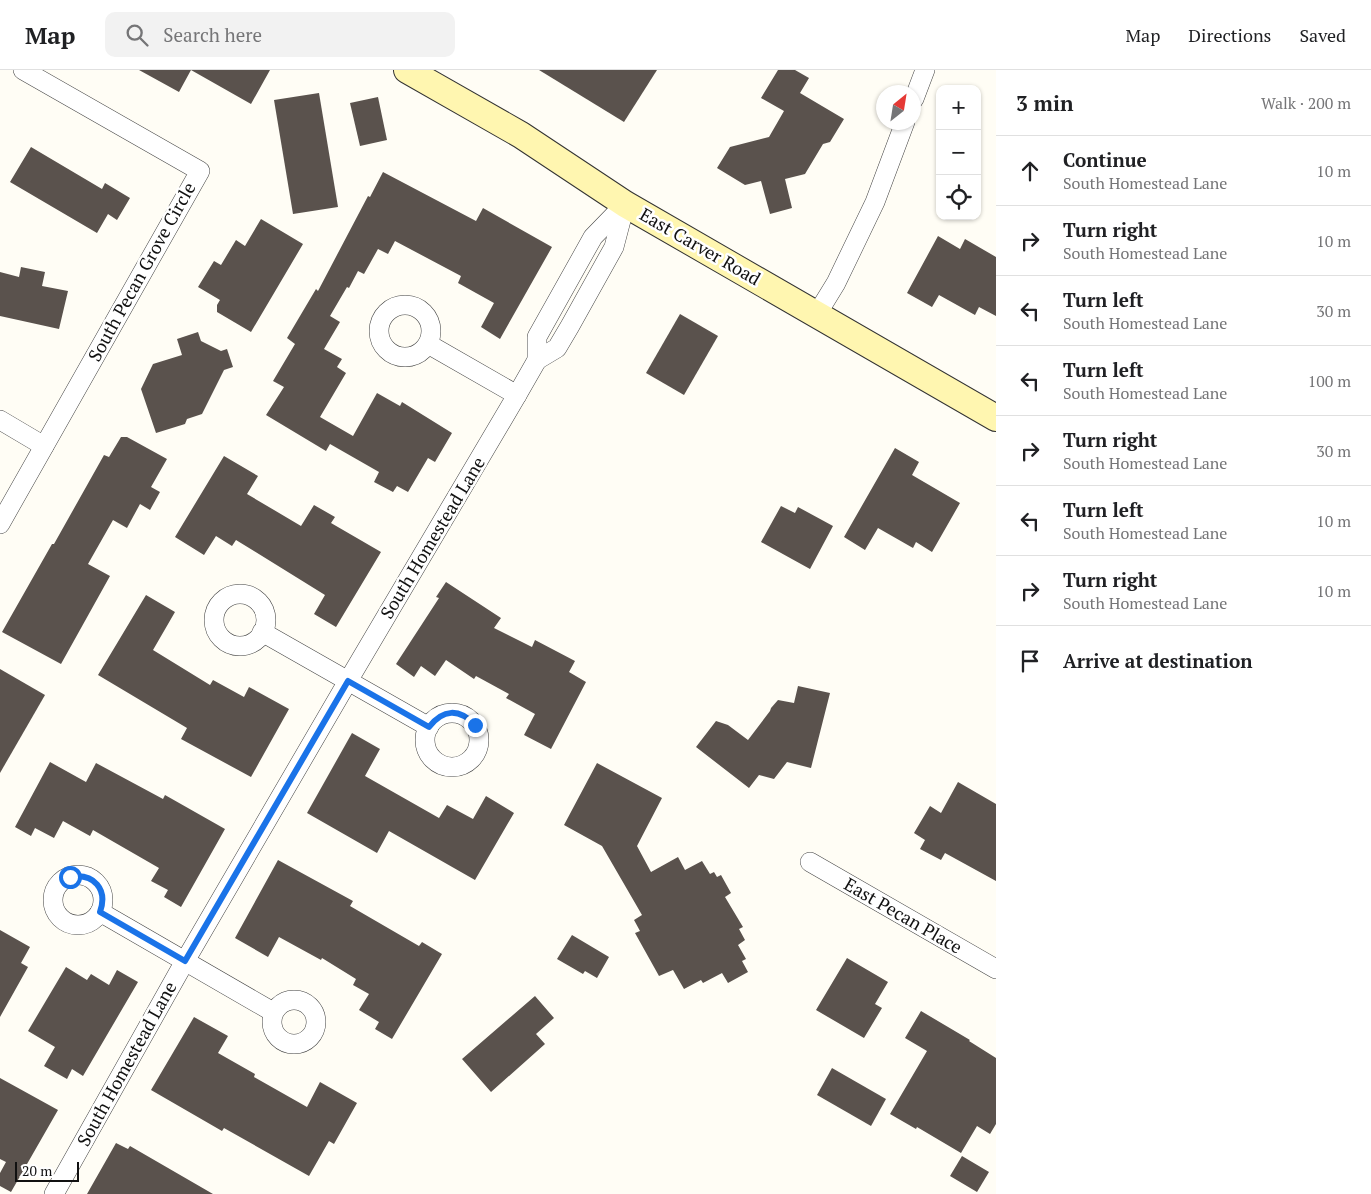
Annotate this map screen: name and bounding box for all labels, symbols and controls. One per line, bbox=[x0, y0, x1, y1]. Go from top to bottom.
search box bbox=[105, 12, 455, 57]
text: Map bbox=[25, 19, 75, 51]
icon: search bbox=[123, 21, 151, 49]
text: Search here bbox=[163, 22, 262, 47]
text: Map bbox=[1125, 23, 1160, 47]
text: Directions bbox=[1188, 23, 1271, 47]
text: Saved bbox=[1299, 23, 1346, 47]
north arrow bbox=[876, 85, 921, 130]
map controls bbox=[936, 85, 981, 220]
button: + bbox=[936, 85, 981, 130]
text: 3 min bbox=[1016, 89, 1073, 117]
text: Walk · 200 m bbox=[1261, 92, 1351, 114]
button: − bbox=[936, 130, 981, 175]
text: Continue bbox=[1063, 147, 1147, 172]
icon: ahead bbox=[1016, 157, 1044, 185]
text: 10 m bbox=[1316, 160, 1351, 182]
text: South Homestead Lane bbox=[1063, 172, 1227, 194]
button: locate bbox=[936, 175, 981, 220]
street label: South Pecan Grove Circle bbox=[82, 178, 200, 365]
street label: East Carver Road bbox=[636, 202, 765, 290]
text: Turn right bbox=[1063, 217, 1157, 242]
icon: right bbox=[1016, 227, 1044, 255]
text: 10 m bbox=[1316, 230, 1351, 252]
text: South Homestead Lane bbox=[1063, 242, 1227, 264]
text: Turn left bbox=[1063, 287, 1144, 312]
icon: left bbox=[1016, 297, 1044, 325]
text: 30 m bbox=[1316, 300, 1351, 322]
text: South Homestead Lane bbox=[1063, 312, 1227, 334]
text: Turn left bbox=[1063, 357, 1144, 382]
icon: left bbox=[1016, 367, 1044, 395]
text: 100 m bbox=[1308, 370, 1351, 392]
text: South Homestead Lane bbox=[1063, 382, 1227, 404]
text: Turn right bbox=[1063, 427, 1157, 452]
icon: right bbox=[1016, 437, 1044, 465]
text: 30 m bbox=[1316, 440, 1351, 462]
street label: South Homestead Lane bbox=[374, 452, 490, 623]
text: South Homestead Lane bbox=[1063, 452, 1227, 474]
text: Turn left bbox=[1063, 497, 1144, 522]
icon: left bbox=[1016, 507, 1044, 535]
text: 10 m bbox=[1316, 510, 1351, 532]
text: South Homestead Lane bbox=[1063, 522, 1227, 544]
text: Turn right bbox=[1063, 567, 1157, 592]
icon: right bbox=[1016, 577, 1044, 605]
text: 10 m bbox=[1316, 580, 1351, 602]
text: South Homestead Lane bbox=[1063, 592, 1227, 614]
icon: arrive bbox=[1016, 647, 1044, 675]
text: Arrive at destination bbox=[1063, 648, 1252, 673]
route end bbox=[464, 714, 487, 737]
route start bbox=[59, 866, 82, 889]
street label: East Pecan Place bbox=[840, 872, 967, 959]
street label: South Homestead Lane bbox=[71, 977, 181, 1150]
scale bar bbox=[15, 1159, 79, 1182]
text: 20 m bbox=[22, 1161, 52, 1180]

